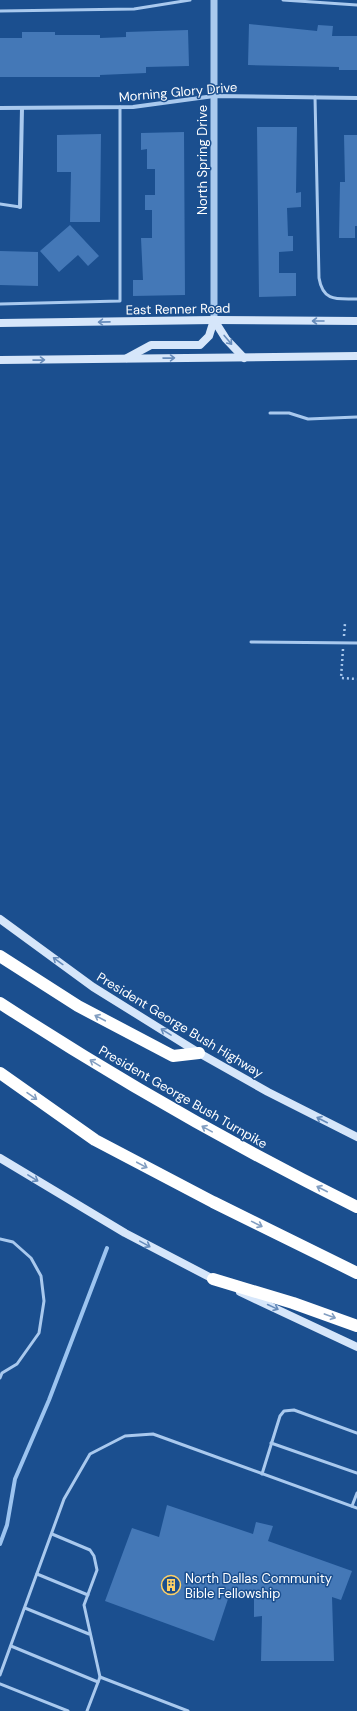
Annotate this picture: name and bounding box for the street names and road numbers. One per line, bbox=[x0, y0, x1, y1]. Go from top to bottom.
street label: Morning Glory Drive bbox=[118, 78, 238, 106]
street label: North Spring Drive bbox=[194, 105, 211, 215]
street label: East Renner Road bbox=[125, 300, 231, 318]
street label: President George Bush Highway bbox=[94, 968, 266, 1082]
street label: President George Bush Turnpike bbox=[96, 1042, 270, 1152]

